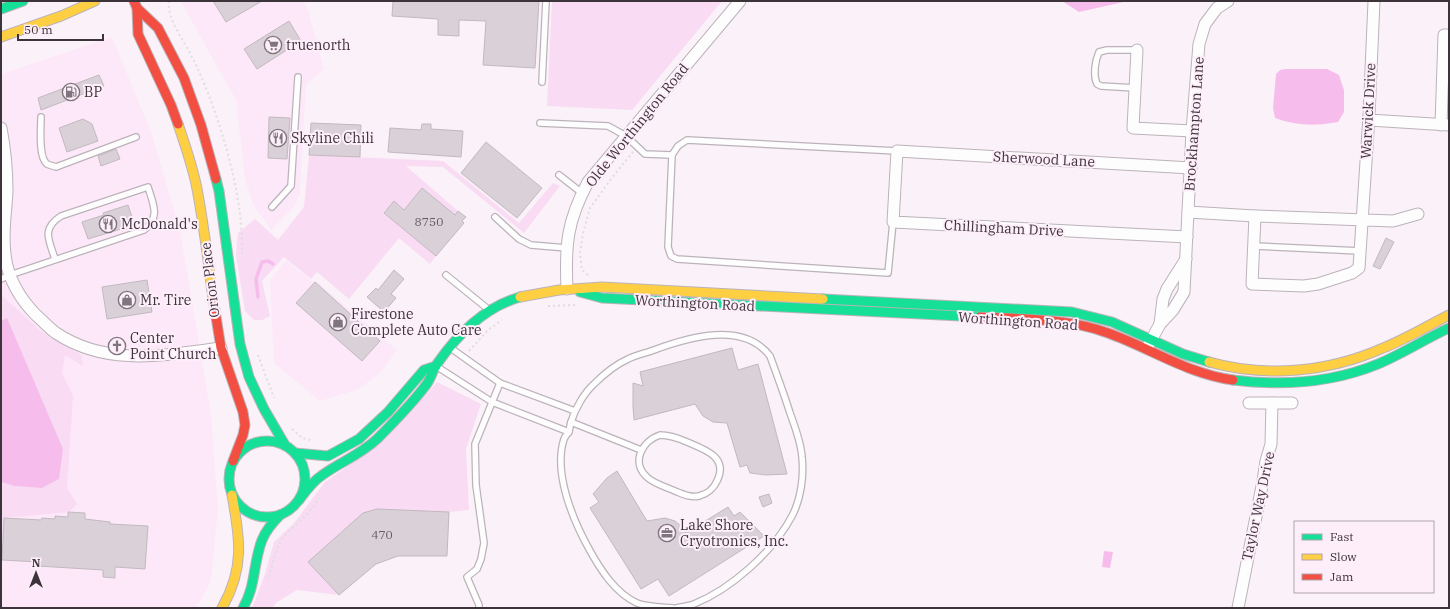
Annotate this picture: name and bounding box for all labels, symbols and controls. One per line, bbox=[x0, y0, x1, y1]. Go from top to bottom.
scale bar bbox=[18, 16, 103, 42]
text: 50 m bbox=[24, 22, 53, 37]
supermarket icon: truenorth bbox=[263, 35, 283, 55]
place label: truenorth bbox=[286, 36, 351, 54]
street label: Brockhampton Lane bbox=[1180, 56, 1208, 192]
street label: Olde Worthington Road bbox=[582, 59, 693, 190]
street label: Warwick Drive bbox=[1356, 62, 1380, 160]
fuel station icon: BP bbox=[61, 82, 81, 102]
place label: BP bbox=[84, 83, 102, 101]
restaurant icon: Skyline Chili bbox=[268, 128, 288, 148]
place label: Skyline Chili bbox=[291, 129, 374, 147]
street label: Sherwood Lane bbox=[993, 147, 1095, 171]
restaurant icon: McDonald's bbox=[98, 214, 118, 234]
house number: 8750 bbox=[415, 214, 443, 229]
place label: McDonald's bbox=[121, 215, 198, 233]
street label: Chillingham Drive bbox=[944, 216, 1064, 240]
street label: Orion Place bbox=[196, 241, 224, 319]
shop icon: Mr. Tire bbox=[117, 290, 137, 310]
place label: Mr. Tire bbox=[140, 291, 191, 309]
street label: Worthington Road bbox=[634, 291, 756, 315]
place label: Firestone Complete Auto Care bbox=[351, 305, 482, 339]
street label: Worthington Road bbox=[957, 308, 1079, 334]
shop icon: Firestone Complete Auto Care bbox=[328, 312, 348, 332]
place label: Center Point Church bbox=[130, 329, 217, 363]
church icon: Center Point Church bbox=[107, 336, 127, 356]
street label: Taylor Way Drive bbox=[1238, 450, 1278, 562]
place label: Lake Shore Cryotronics, Inc. bbox=[680, 516, 788, 550]
legend bbox=[1294, 521, 1434, 593]
office icon: Lake Shore Cryotronics, Inc. bbox=[657, 523, 677, 543]
house number: 470 bbox=[371, 527, 393, 542]
text: Fast bbox=[1330, 529, 1354, 544]
text: Slow bbox=[1330, 549, 1357, 564]
north arrow bbox=[16, 553, 56, 593]
text: N bbox=[32, 556, 41, 570]
text: Jam bbox=[1330, 569, 1354, 584]

